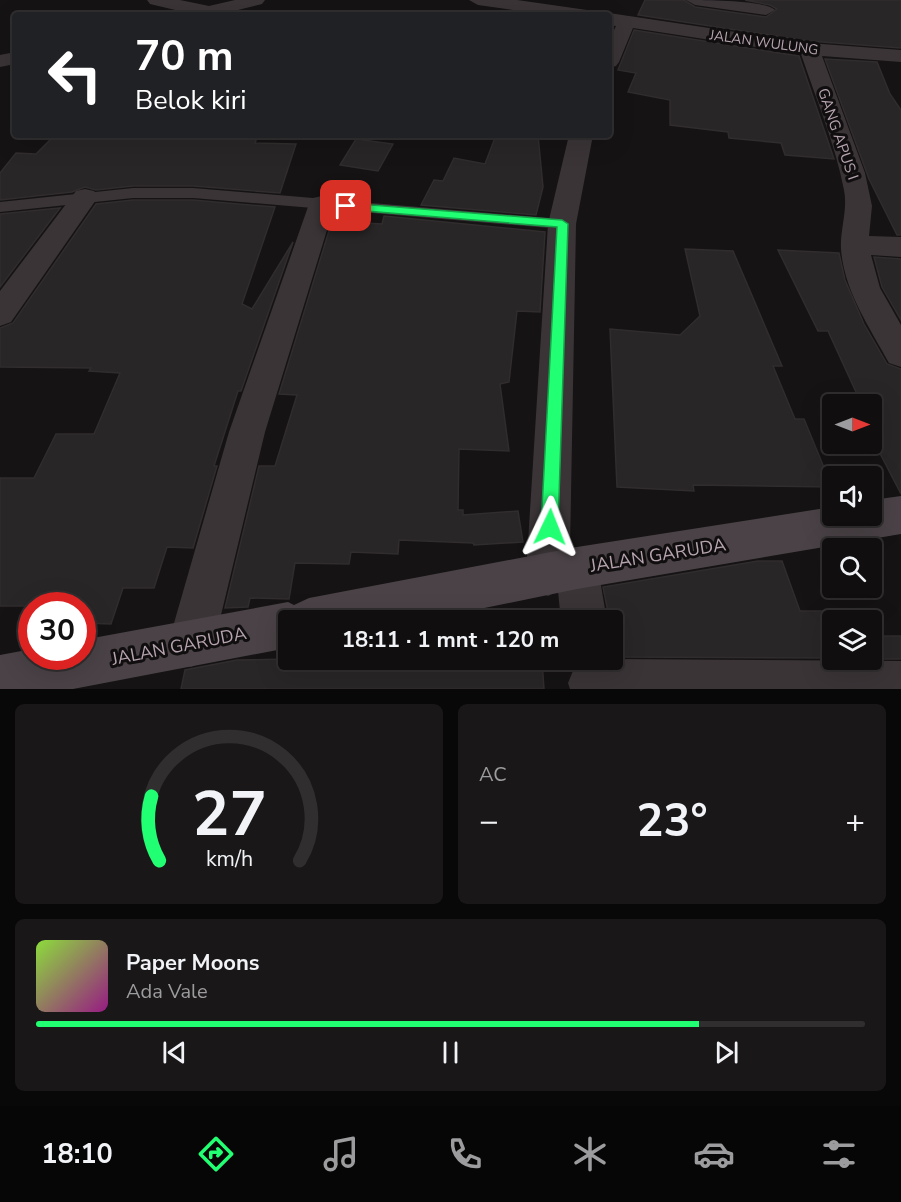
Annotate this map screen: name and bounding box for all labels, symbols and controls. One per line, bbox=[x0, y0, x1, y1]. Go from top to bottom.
street label: JALAN WULUNG bbox=[707, 25, 820, 60]
text: 70 m bbox=[135, 28, 234, 85]
icon: left bbox=[36, 36, 114, 114]
text: Belok kiri bbox=[135, 82, 247, 119]
street label: GANG APUS I bbox=[813, 85, 863, 183]
pin bbox=[320, 180, 371, 231]
icon: arrive bbox=[329, 189, 362, 222]
north arrow bbox=[822, 394, 882, 454]
map controls bbox=[822, 394, 882, 670]
button: sound bbox=[822, 466, 882, 526]
position arrow bbox=[518, 495, 582, 559]
street label: JALAN GARUDA bbox=[587, 532, 728, 578]
button: search bbox=[822, 538, 882, 598]
speed limit sign: 30 bbox=[18, 592, 96, 670]
button: layers bbox=[822, 610, 882, 670]
street label: JALAN GARUDA bbox=[108, 621, 249, 671]
text: 18:11 · 1 mnt · 120 m bbox=[342, 625, 559, 655]
text: AC bbox=[479, 761, 507, 788]
text: 27 bbox=[192, 772, 266, 857]
text: 23° bbox=[636, 791, 708, 852]
text: − bbox=[479, 799, 499, 844]
text: + bbox=[845, 799, 865, 844]
text: km/h bbox=[205, 844, 253, 874]
text: Paper Moons bbox=[126, 948, 260, 978]
text: Ada Vale bbox=[126, 978, 208, 1005]
icon: previous bbox=[158, 1036, 191, 1069]
icon: pause bbox=[434, 1036, 467, 1069]
icon: next bbox=[710, 1036, 743, 1069]
icon: directions bbox=[195, 1133, 237, 1175]
icon: music bbox=[320, 1133, 362, 1175]
icon: phone bbox=[444, 1133, 486, 1175]
icon: climate bbox=[569, 1133, 611, 1175]
icon: car bbox=[693, 1133, 735, 1175]
icon: filters bbox=[818, 1133, 860, 1175]
text: 18:10 bbox=[41, 1136, 113, 1173]

